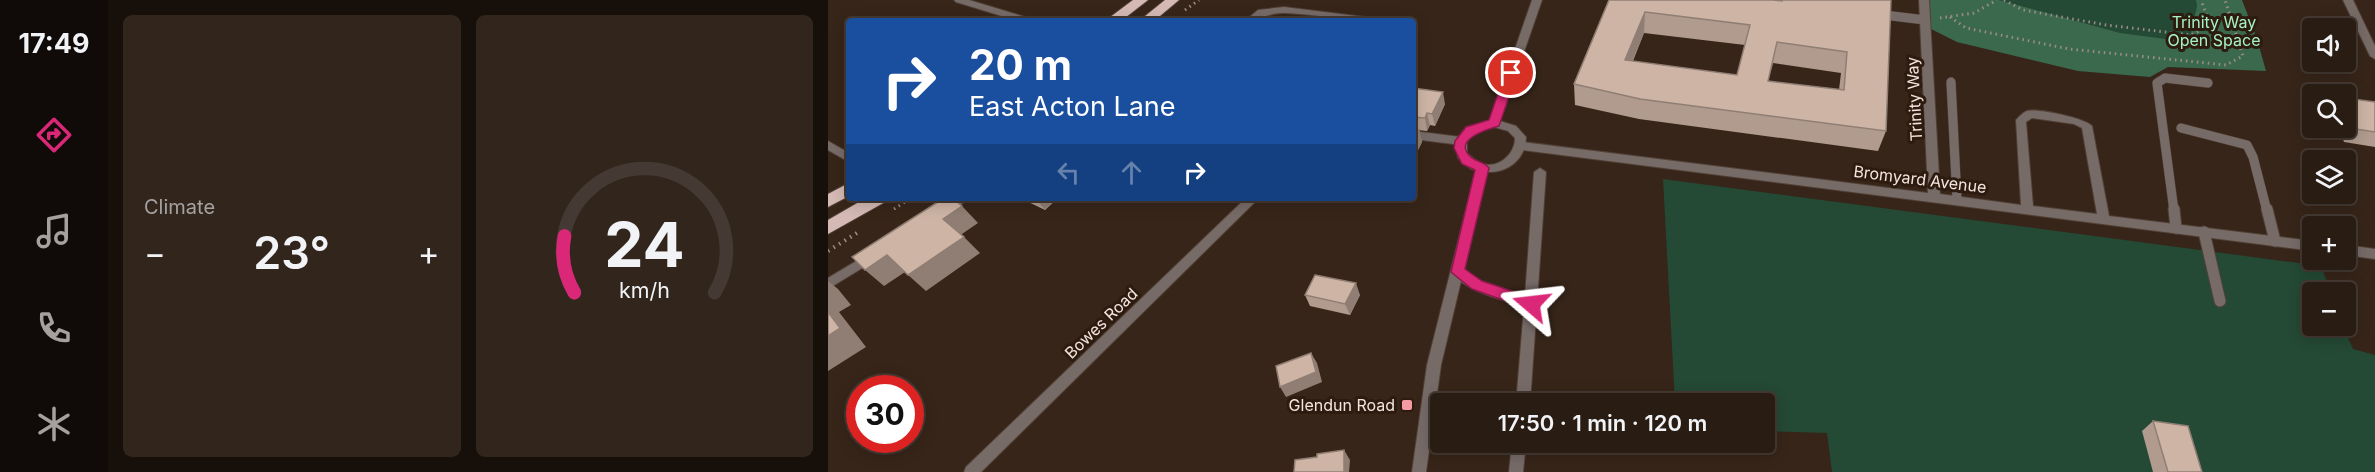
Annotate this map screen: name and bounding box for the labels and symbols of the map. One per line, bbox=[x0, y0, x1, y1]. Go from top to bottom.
park label: Trinity Way Open Space bbox=[2168, 12, 2260, 50]
pin bbox=[1485, 47, 1536, 98]
street label: Trinity Way bbox=[1902, 56, 1926, 142]
street label: Bromyard Avenue bbox=[1852, 161, 1988, 197]
position arrow bbox=[1499, 272, 1563, 336]
street label: Bowes Road bbox=[1060, 283, 1142, 363]
speed limit sign: 30 bbox=[846, 375, 924, 453]
place label: Glendun Road bbox=[1289, 395, 1395, 415]
marker: Glendun Road bbox=[1400, 398, 1414, 412]

